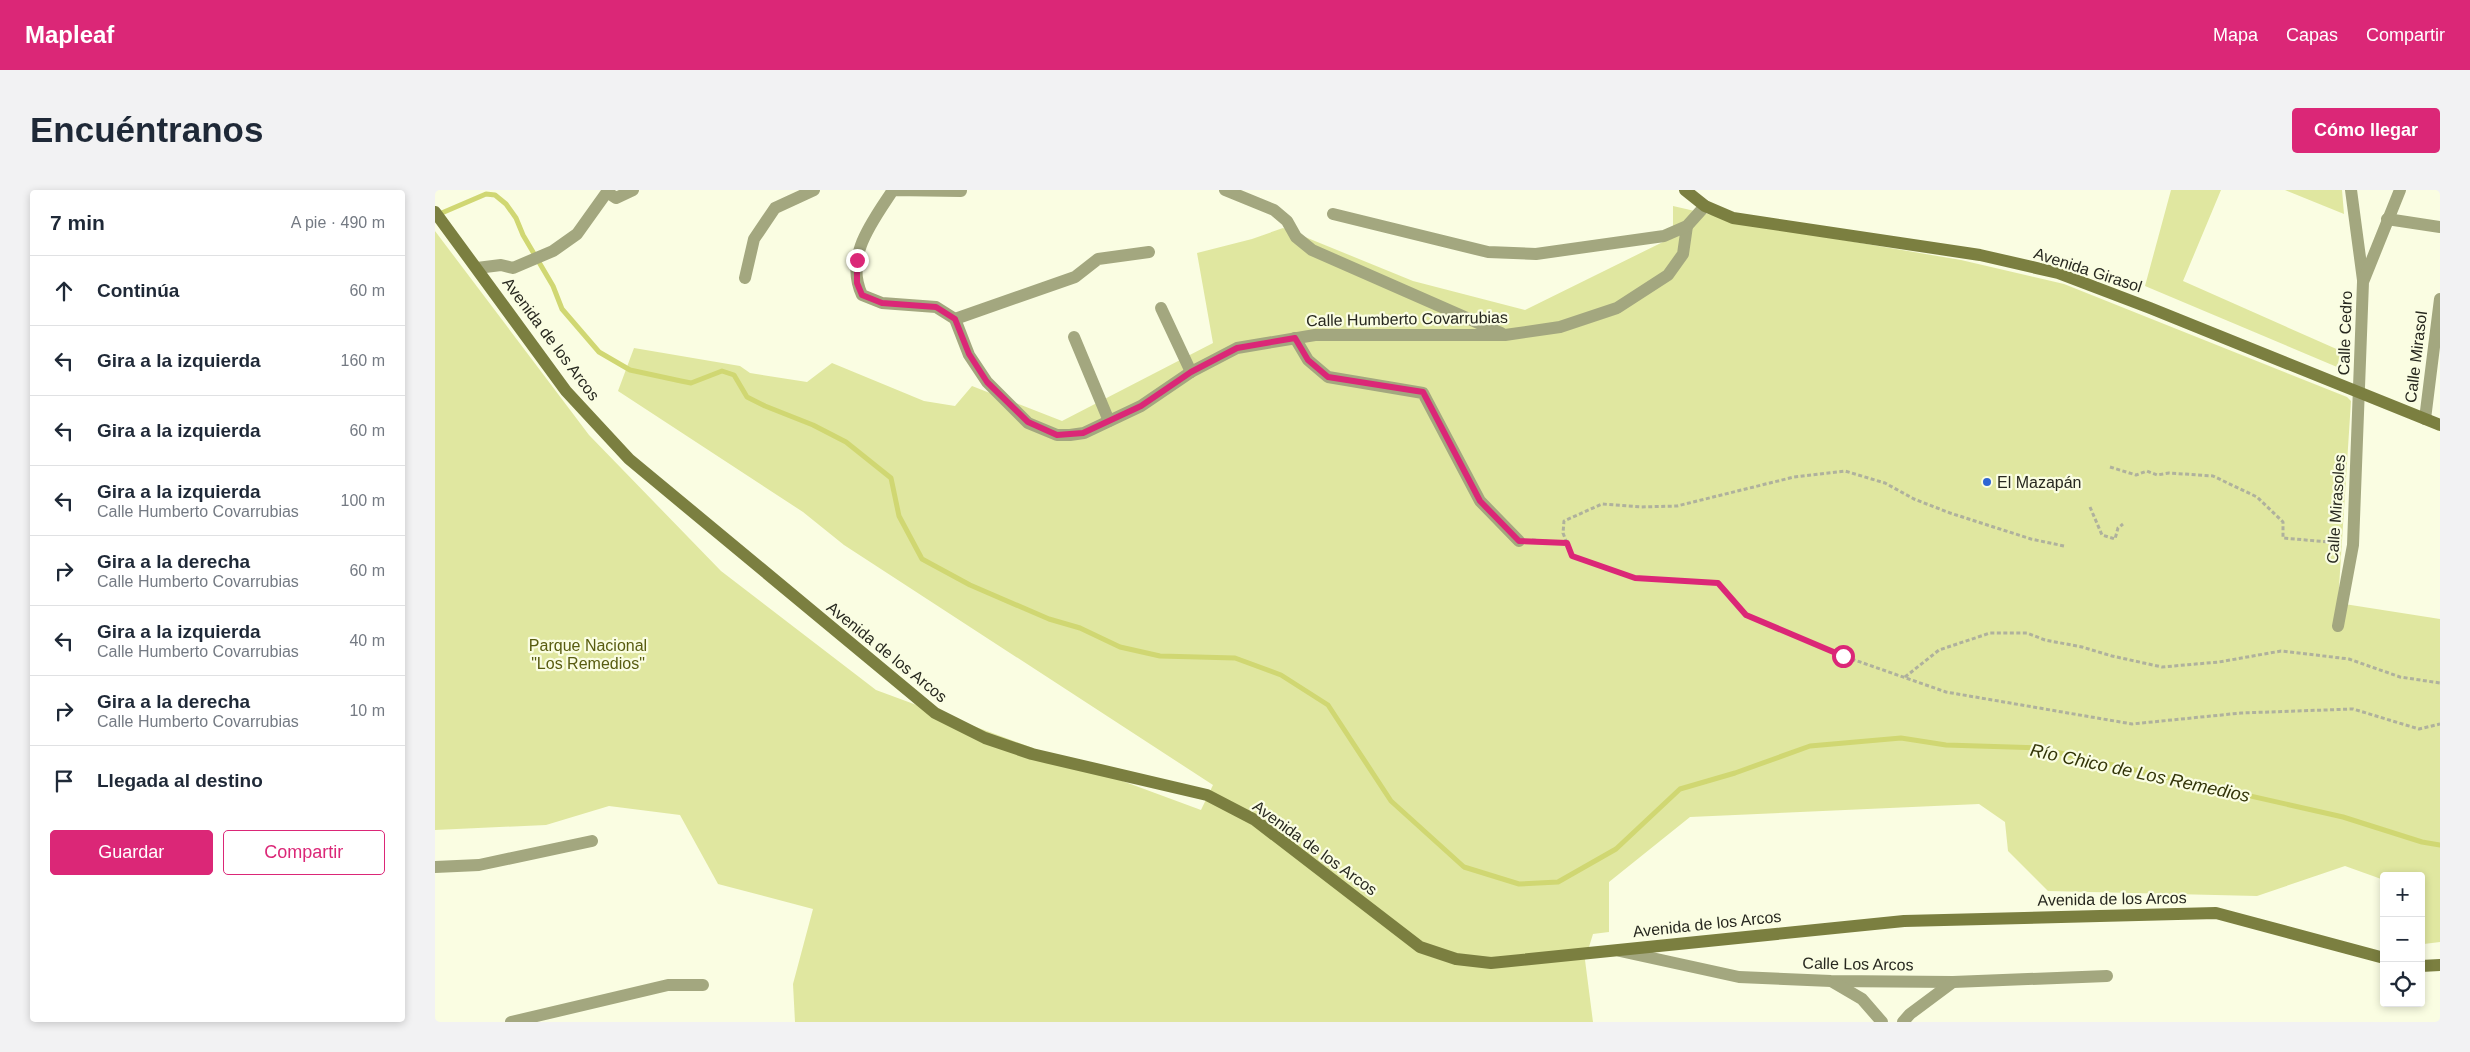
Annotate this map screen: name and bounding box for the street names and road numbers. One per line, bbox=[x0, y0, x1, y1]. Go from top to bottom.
street label: Avenida Girasol bbox=[2032, 245, 2144, 295]
street label: Avenida de los Arcos bbox=[499, 274, 603, 404]
street label: Calle Cedro bbox=[2335, 290, 2355, 376]
street label: Calle Humberto Covarrubias bbox=[1306, 309, 1508, 329]
street label: Calle Mirasol bbox=[2402, 310, 2430, 404]
street label: Calle Mirasoles bbox=[2324, 454, 2348, 564]
street label: Avenida de los Arcos bbox=[824, 598, 950, 706]
street label: Avenida de los Arcos bbox=[1250, 797, 1380, 899]
street label: Avenida de los Arcos bbox=[2037, 889, 2187, 909]
street label: Avenida de los Arcos bbox=[1632, 908, 1782, 940]
street label: Calle Los Arcos bbox=[1802, 955, 1914, 973]

